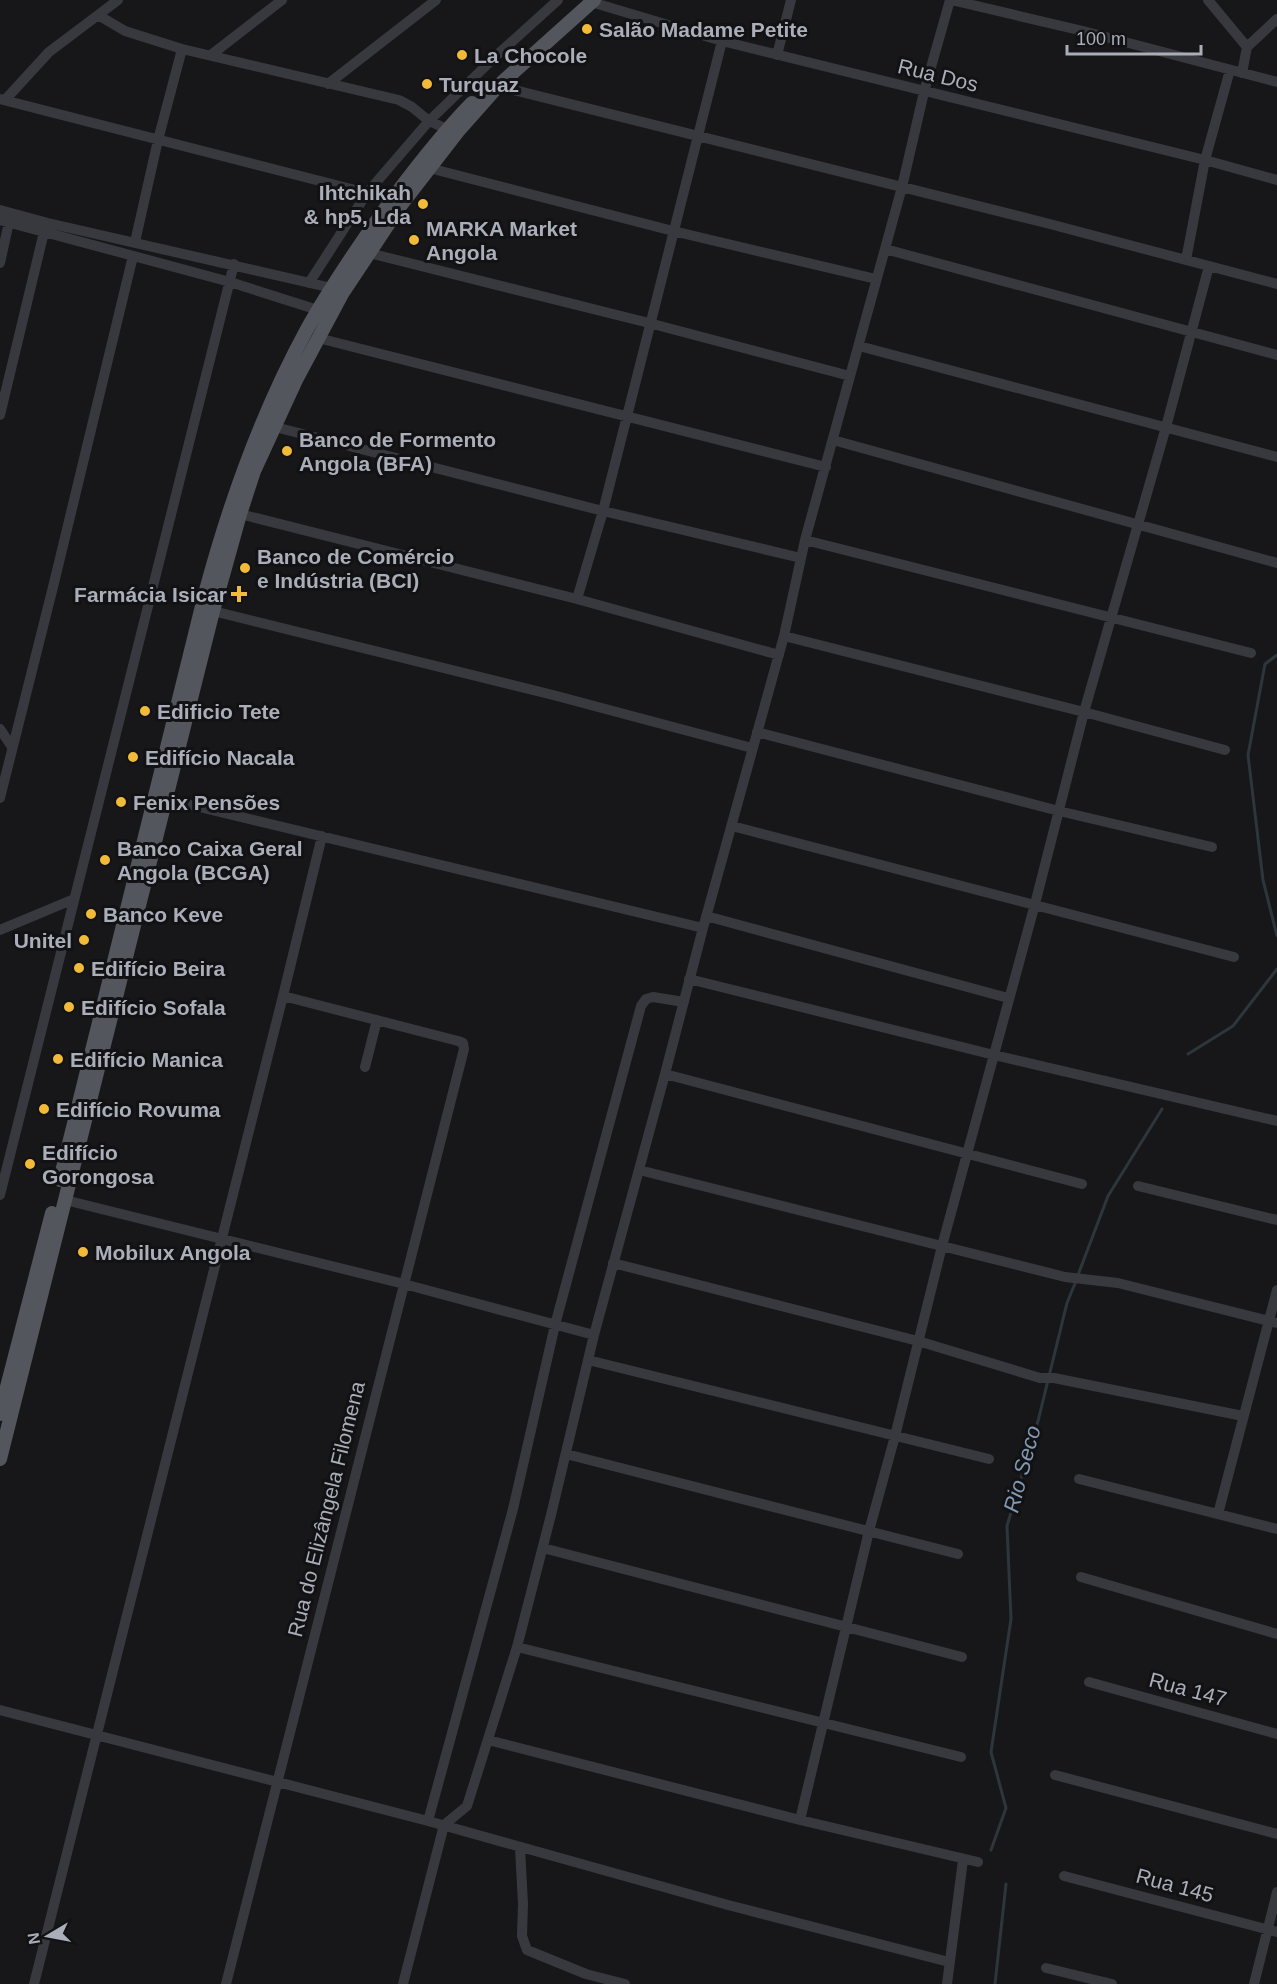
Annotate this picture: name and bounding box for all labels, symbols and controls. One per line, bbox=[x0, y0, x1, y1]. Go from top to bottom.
place label: Salão Madame Petite bbox=[599, 18, 808, 41]
scale bar bbox=[1067, 18, 1200, 56]
marker: Salão Madame Petite bbox=[580, 22, 594, 36]
text: 100 m bbox=[1076, 29, 1126, 49]
place label: La Chocole bbox=[474, 44, 587, 67]
marker: La Chocole bbox=[455, 48, 469, 62]
street label: Rua Dos bbox=[896, 54, 980, 96]
place label: Turquaz bbox=[439, 73, 519, 96]
marker: Turquaz bbox=[420, 77, 434, 91]
place label: Ihtchikah & hp5, Lda bbox=[304, 181, 411, 228]
marker: Ihtchikah & hp5, Lda bbox=[416, 197, 430, 211]
place label: MARKA Market Angola bbox=[426, 217, 577, 264]
marker: MARKA Market Angola bbox=[407, 233, 421, 247]
place label: Banco de Formento Angola (BFA) bbox=[299, 428, 496, 475]
marker: Banco de Formento Angola (BFA) bbox=[280, 444, 294, 458]
place label: Banco de Comércio e Indústria (BCI) bbox=[257, 545, 454, 592]
marker: Banco de Comércio e Indústria (BCI) bbox=[238, 561, 252, 575]
place label: Farmácia Isicar bbox=[74, 583, 227, 606]
marker: Farmácia Isicar bbox=[232, 587, 246, 601]
place label: Edificio Tete bbox=[157, 700, 280, 723]
marker: Edificio Tete bbox=[138, 704, 152, 718]
place label: Edifício Nacala bbox=[145, 746, 295, 769]
marker: Edifício Nacala bbox=[126, 750, 140, 764]
place label: Fenix Pensões bbox=[133, 791, 280, 814]
marker: Fenix Pensões bbox=[114, 795, 128, 809]
place label: Banco Caixa Geral Angola (BCGA) bbox=[117, 837, 303, 884]
marker: Banco Caixa Geral Angola (BCGA) bbox=[98, 853, 112, 867]
place label: Banco Keve bbox=[103, 903, 223, 926]
marker: Banco Keve bbox=[84, 907, 98, 921]
place label: Unitel bbox=[14, 929, 72, 952]
marker: Unitel bbox=[77, 933, 91, 947]
place label: Edifício Beira bbox=[91, 957, 226, 980]
marker: Edifício Beira bbox=[72, 961, 86, 975]
place label: Edifício Sofala bbox=[81, 996, 226, 1019]
marker: Edifício Sofala bbox=[62, 1000, 76, 1014]
place label: Edifício Manica bbox=[70, 1048, 223, 1071]
marker: Edifício Manica bbox=[51, 1052, 65, 1066]
place label: Edifício Rovuma bbox=[56, 1098, 221, 1121]
marker: Edifício Rovuma bbox=[37, 1102, 51, 1116]
place label: Edifício Gorongosa bbox=[42, 1141, 154, 1188]
marker: Edifício Gorongosa bbox=[23, 1157, 37, 1171]
place label: Mobilux Angola bbox=[95, 1241, 251, 1264]
marker: Mobilux Angola bbox=[76, 1245, 90, 1259]
street label: Rua do Elizângela Filomena bbox=[283, 1378, 369, 1639]
water label: Rio Seco bbox=[998, 1423, 1046, 1515]
street label: Rua 147 bbox=[1147, 1668, 1229, 1710]
street label: Rua 145 bbox=[1134, 1864, 1216, 1906]
north arrow bbox=[18, 1906, 78, 1966]
text: N bbox=[24, 1931, 43, 1946]

